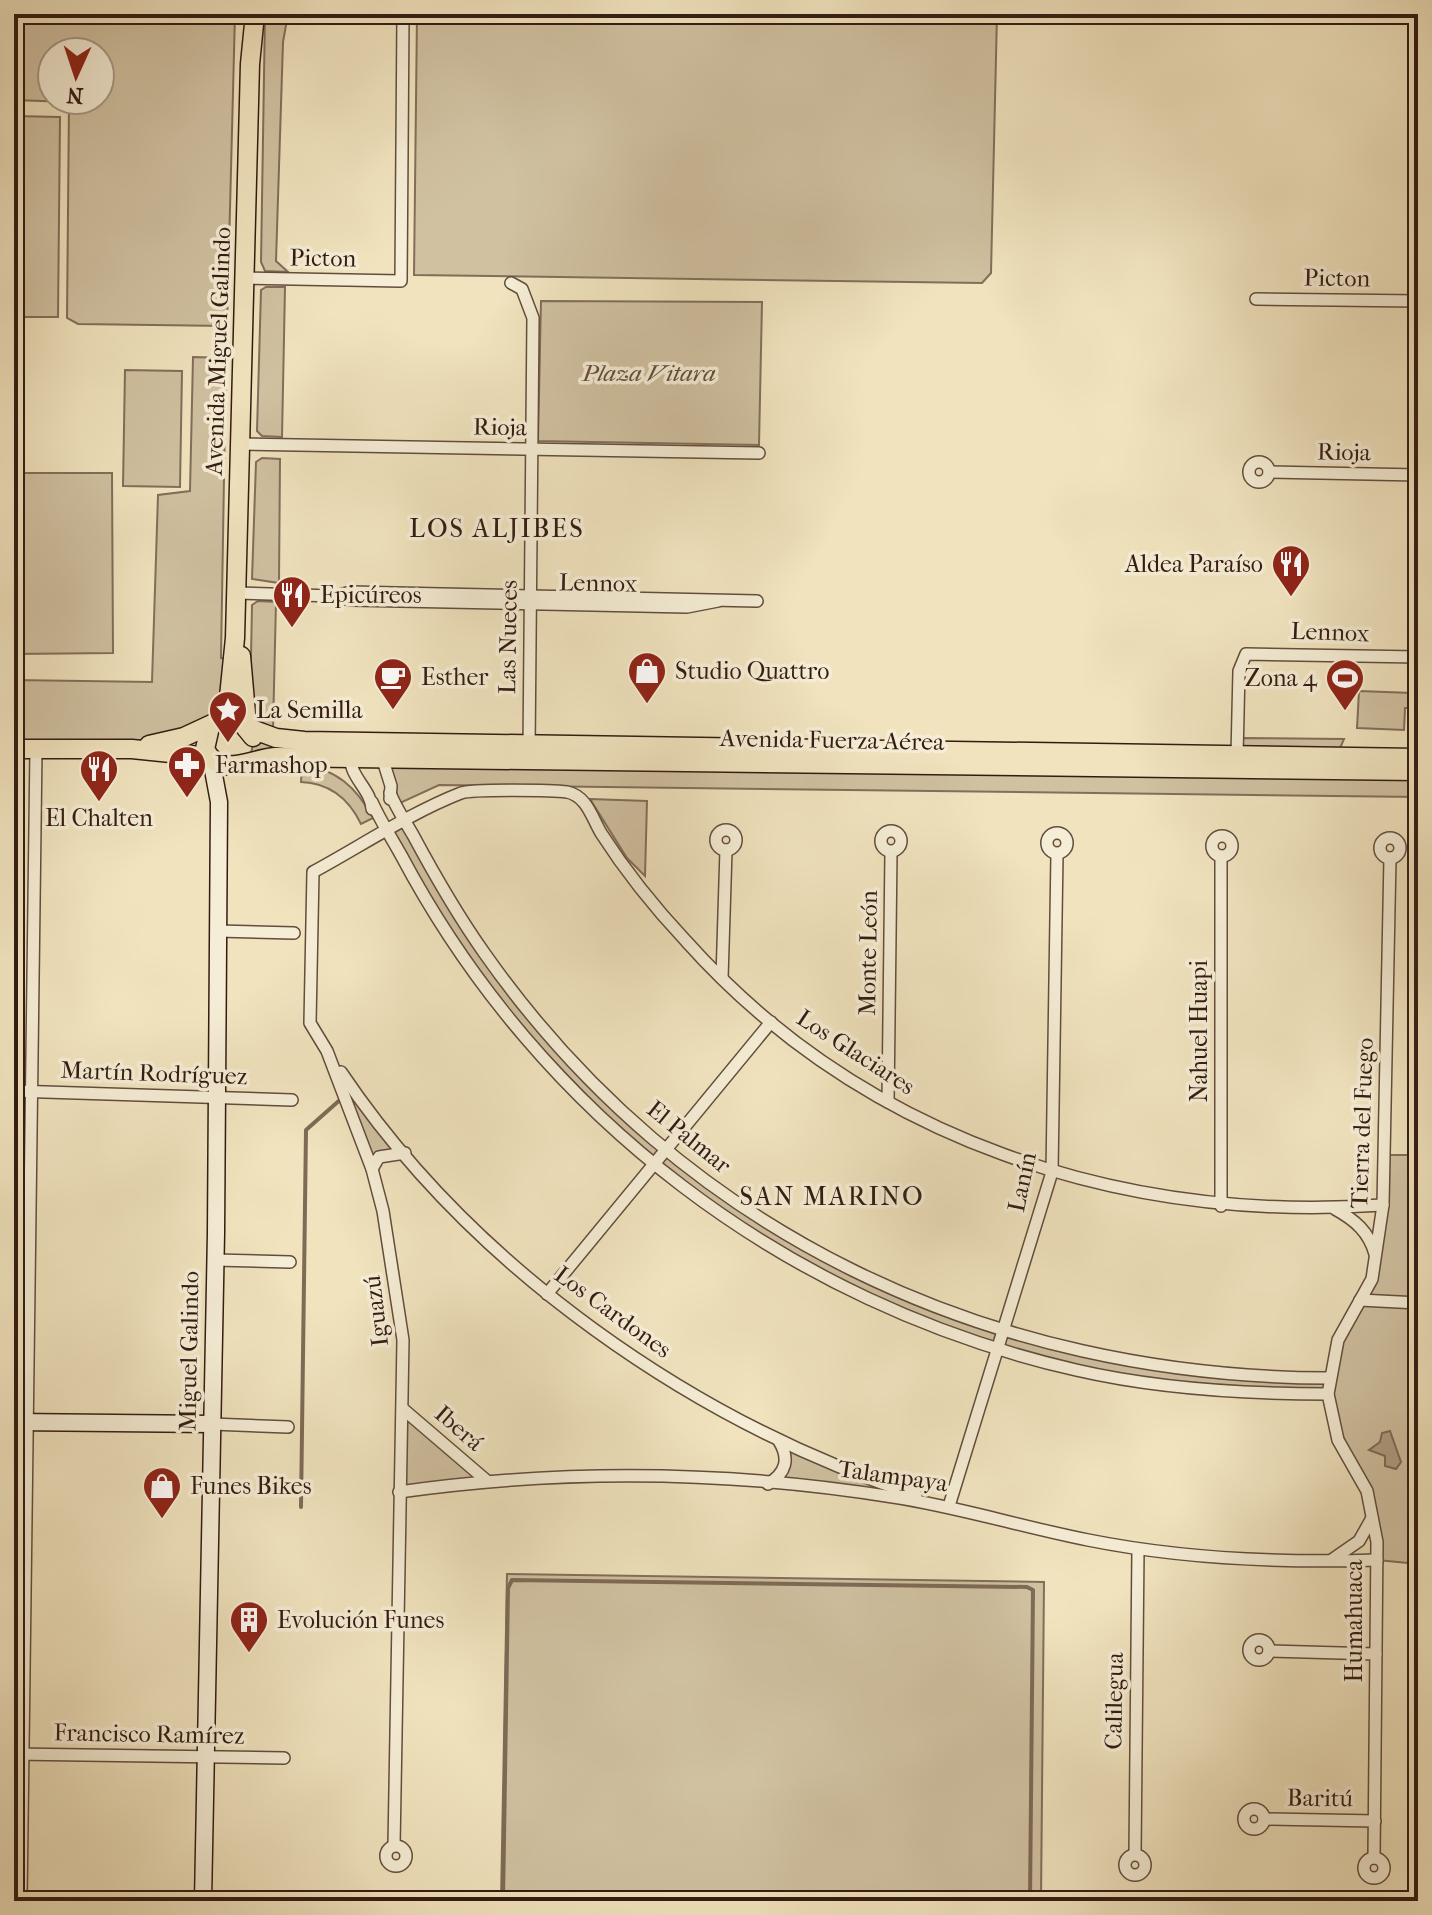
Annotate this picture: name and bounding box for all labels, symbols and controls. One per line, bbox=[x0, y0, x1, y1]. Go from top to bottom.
north arrow bbox=[36, 36, 116, 116]
text: N bbox=[66, 82, 84, 108]
street label: Avenida Miguel Galindo bbox=[200, 226, 236, 477]
street label: Picton bbox=[290, 243, 357, 273]
street label: Picton bbox=[1304, 263, 1371, 293]
park label: Plaza Vitara bbox=[581, 359, 716, 387]
street label: Rioja bbox=[473, 413, 528, 441]
street label: Rioja bbox=[1317, 438, 1372, 466]
district label: LOS ALJIBES bbox=[409, 513, 585, 544]
restaurant icon: Aldea Paraíso bbox=[1270, 543, 1312, 598]
place label: Aldea Paraíso bbox=[1124, 550, 1263, 578]
street label: Lennox bbox=[559, 568, 638, 598]
restaurant icon: Epicúreos bbox=[271, 574, 313, 629]
street label: Las Nueces bbox=[493, 580, 523, 694]
place label: Epicúreos bbox=[320, 581, 422, 609]
street label: Lennox bbox=[1290, 617, 1370, 647]
shop icon: Studio Quattro bbox=[626, 650, 668, 705]
cafe icon: Esther bbox=[372, 656, 414, 711]
place label: Studio Quattro bbox=[675, 657, 829, 685]
sports icon: Zona 4 bbox=[1324, 657, 1366, 712]
place label: Esther bbox=[421, 663, 489, 691]
place label: Zona 4 bbox=[1244, 664, 1318, 692]
place icon: La Semilla bbox=[207, 689, 249, 744]
place label: La Semilla bbox=[256, 696, 363, 724]
street label: Avenida Fuerza Aérea bbox=[719, 724, 945, 756]
pharmacy icon: Farmashop bbox=[166, 744, 208, 799]
restaurant icon: El Chalten bbox=[78, 748, 120, 803]
place label: Farmashop bbox=[215, 751, 327, 779]
place label: El Chalten bbox=[45, 804, 153, 832]
street label: Monte León bbox=[853, 890, 883, 1016]
street label: Nahuel Huapi bbox=[1185, 960, 1213, 1102]
street label: Los Glaciares bbox=[792, 1003, 920, 1101]
street label: Tierra del Fuego bbox=[1345, 1037, 1379, 1209]
street label: Martín Rodríguez bbox=[60, 1056, 248, 1090]
street label: El Palmar bbox=[641, 1095, 737, 1180]
street label: Lanín bbox=[1002, 1149, 1042, 1215]
district label: SAN MARINO bbox=[739, 1181, 925, 1212]
street label: Los Cardones bbox=[549, 1260, 677, 1364]
street label: Miguel Galindo bbox=[174, 1271, 204, 1431]
street label: Iguazú bbox=[358, 1273, 394, 1348]
street label: Iberá bbox=[429, 1399, 490, 1457]
street label: Talampaya bbox=[836, 1454, 950, 1498]
shop icon: Funes Bikes bbox=[141, 1465, 183, 1520]
place label: Funes Bikes bbox=[190, 1472, 312, 1500]
street label: Humahuaca bbox=[1340, 1559, 1368, 1682]
building icon: Evolución Funes bbox=[228, 1599, 270, 1654]
place label: Evolución Funes bbox=[277, 1606, 444, 1634]
street label: Calilegua bbox=[1099, 1651, 1129, 1750]
street label: Francisco Ramírez bbox=[53, 1718, 245, 1750]
street label: Baritú bbox=[1287, 1783, 1354, 1813]

